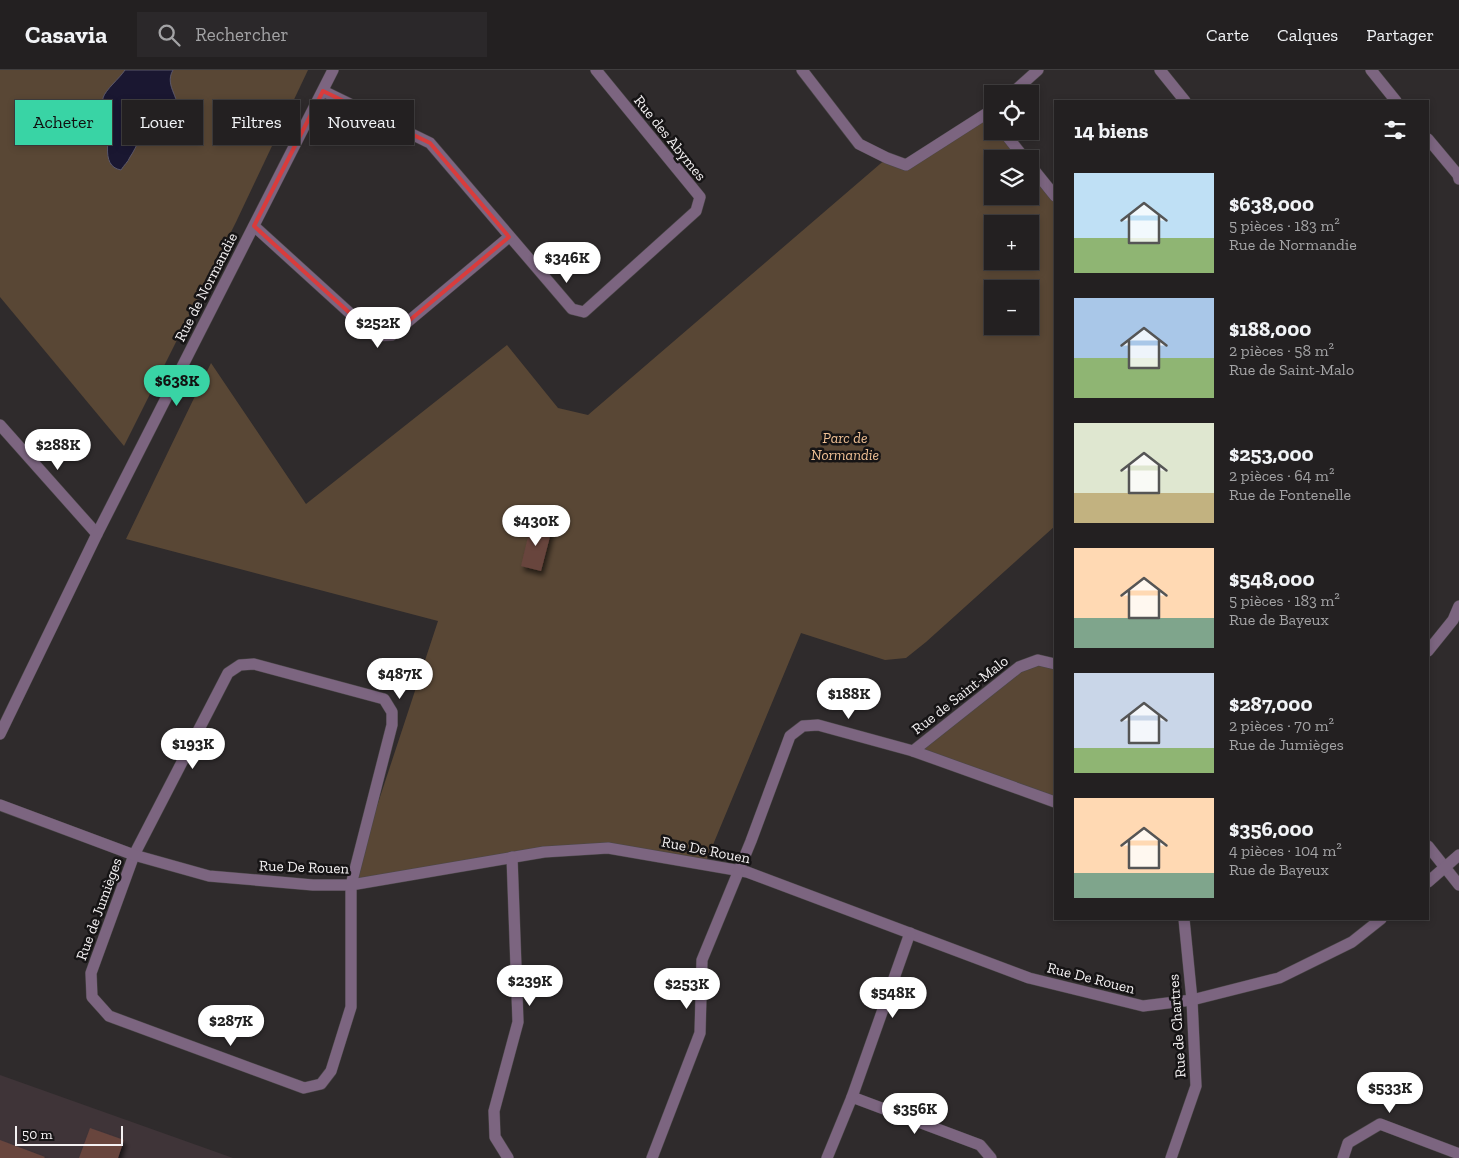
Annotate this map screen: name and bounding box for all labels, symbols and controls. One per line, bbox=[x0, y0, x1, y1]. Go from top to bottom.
search box bbox=[137, 12, 487, 57]
text: Casavia bbox=[25, 20, 107, 49]
icon: search bbox=[155, 21, 183, 49]
text: Rechercher bbox=[195, 23, 288, 46]
text: Carte bbox=[1206, 24, 1249, 46]
text: Calques bbox=[1277, 24, 1338, 46]
text: Partager bbox=[1366, 24, 1434, 46]
map controls bbox=[984, 85, 1039, 335]
button: locate bbox=[984, 85, 1039, 140]
street label: Rue des Abymes bbox=[630, 92, 710, 184]
chip: Acheter bbox=[15, 100, 112, 145]
chip: Louer bbox=[122, 100, 203, 145]
chip: Filtres bbox=[213, 100, 300, 145]
chip: Nouveau bbox=[310, 100, 414, 145]
icon: filters bbox=[1381, 116, 1409, 144]
text: 14 biens bbox=[1074, 118, 1148, 143]
button: layers bbox=[984, 150, 1039, 205]
text: $638,000 bbox=[1229, 191, 1314, 216]
icon: home bbox=[1114, 193, 1174, 253]
button: + bbox=[984, 215, 1039, 270]
text: 5 pièces · 183 m² bbox=[1229, 216, 1340, 235]
street label: Rue de Normandie bbox=[171, 230, 241, 344]
text: Rue de Normandie bbox=[1229, 235, 1357, 254]
pin: $346K bbox=[532, 242, 602, 284]
text: $346K bbox=[545, 248, 589, 267]
button: − bbox=[984, 280, 1039, 335]
pin: $252K bbox=[343, 306, 413, 349]
text: $252K bbox=[356, 313, 400, 332]
text: $188,000 bbox=[1229, 316, 1311, 341]
icon: home bbox=[1114, 318, 1174, 378]
text: 2 pièces · 58 m² bbox=[1229, 341, 1334, 360]
text: Rue de Saint-Malo bbox=[1229, 360, 1354, 379]
pin: $638K bbox=[142, 364, 212, 407]
text: $638K bbox=[155, 371, 199, 390]
pin: $288K bbox=[23, 428, 93, 471]
park label: Parc de Normandie bbox=[811, 429, 879, 464]
text: $288K bbox=[36, 435, 80, 454]
text: $253,000 bbox=[1229, 441, 1314, 466]
icon: home bbox=[1114, 443, 1174, 503]
text: 2 pièces · 64 m² bbox=[1229, 466, 1334, 485]
text: Rue de Fontenelle bbox=[1229, 485, 1351, 504]
pin: $430K bbox=[501, 504, 571, 547]
text: $430K bbox=[513, 511, 559, 530]
text: $548,000 bbox=[1229, 566, 1315, 591]
icon: home bbox=[1114, 568, 1174, 628]
text: 5 pièces · 183 m² bbox=[1229, 591, 1340, 610]
text: Rue de Bayeux bbox=[1229, 610, 1329, 629]
street label: Rue de Saint-Malo bbox=[908, 652, 1012, 738]
pin: $487K bbox=[365, 658, 435, 700]
text: $487K bbox=[378, 664, 422, 683]
pin: $188K bbox=[814, 678, 884, 720]
text: $188K bbox=[828, 684, 870, 703]
text: $287,000 bbox=[1229, 691, 1312, 716]
icon: home bbox=[1114, 693, 1174, 753]
text: 2 pièces · 70 m² bbox=[1229, 716, 1334, 735]
pin: $193K bbox=[158, 728, 228, 770]
text: $193K bbox=[172, 734, 214, 753]
text: Rue de Jumièges bbox=[1229, 735, 1344, 754]
text: $356,000 bbox=[1229, 816, 1314, 841]
icon: home bbox=[1114, 818, 1174, 878]
street label: Rue De Rouen bbox=[660, 833, 752, 867]
text: 4 pièces · 104 m² bbox=[1229, 841, 1342, 860]
street label: Rue de Jumièges bbox=[72, 855, 126, 963]
street label: Rue De Rouen bbox=[259, 856, 350, 878]
text: Rue de Bayeux bbox=[1229, 860, 1329, 879]
street label: Rue De Rouen bbox=[1045, 958, 1137, 998]
pin: $239K bbox=[495, 964, 565, 1007]
pin: $253K bbox=[652, 968, 722, 1010]
text: $239K bbox=[508, 971, 552, 990]
text: $253K bbox=[665, 974, 709, 993]
street label: Rue de Chartres bbox=[1164, 974, 1190, 1078]
pin: $548K bbox=[858, 976, 928, 1019]
text: $548K bbox=[871, 983, 915, 1002]
pin: $287K bbox=[196, 1004, 266, 1047]
text: $287K bbox=[209, 1011, 253, 1030]
pin: $533K bbox=[1355, 1072, 1425, 1114]
text: $533K bbox=[1368, 1078, 1412, 1097]
pin: $356K bbox=[880, 1092, 950, 1135]
text: $356K bbox=[893, 1099, 937, 1118]
scale bar bbox=[15, 1123, 122, 1146]
text: 50 m bbox=[22, 1126, 53, 1143]

